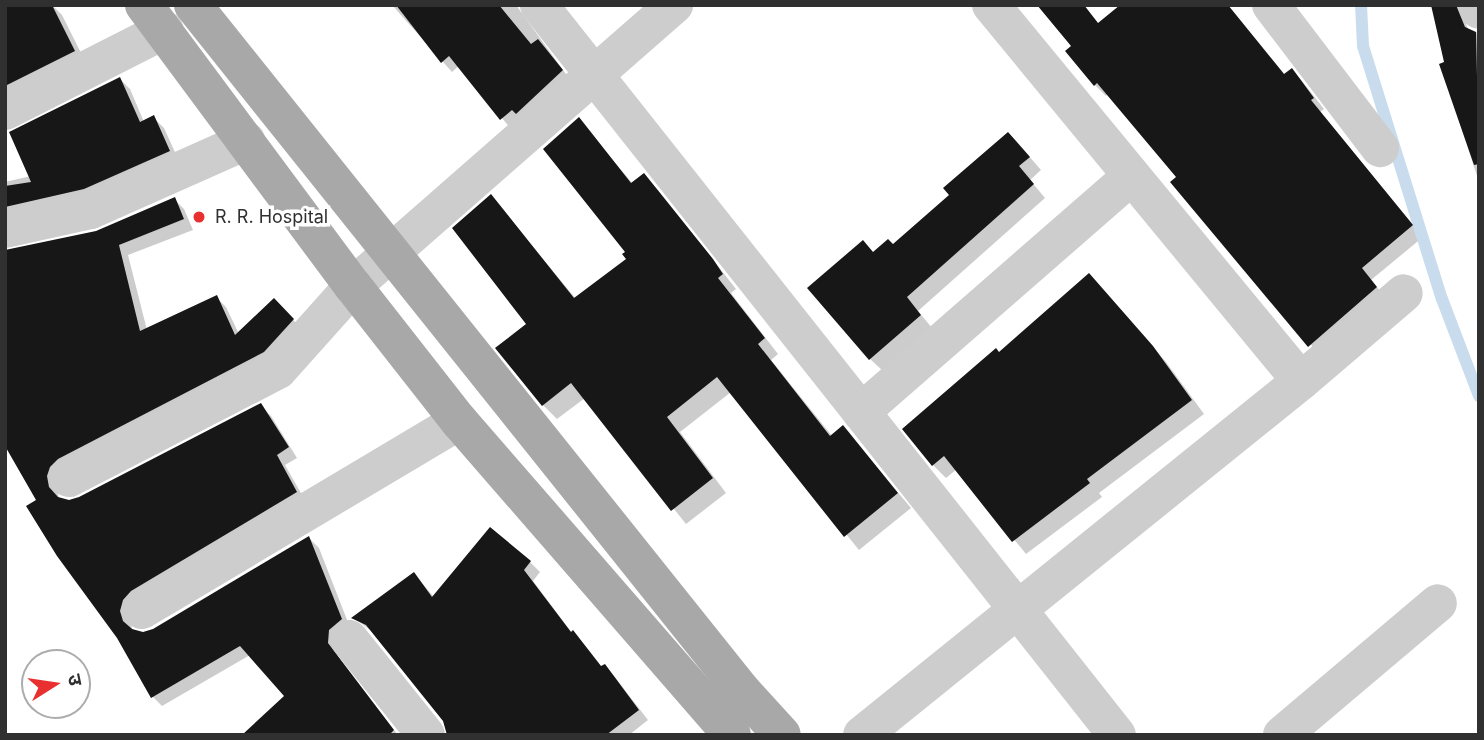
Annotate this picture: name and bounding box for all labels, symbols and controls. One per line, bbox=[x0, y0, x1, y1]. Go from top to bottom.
place label: R. R. Hospital bbox=[215, 206, 328, 228]
marker: R. R. Hospital bbox=[189, 207, 209, 227]
north arrow bbox=[21, 649, 91, 719]
text: उ bbox=[63, 672, 87, 688]

